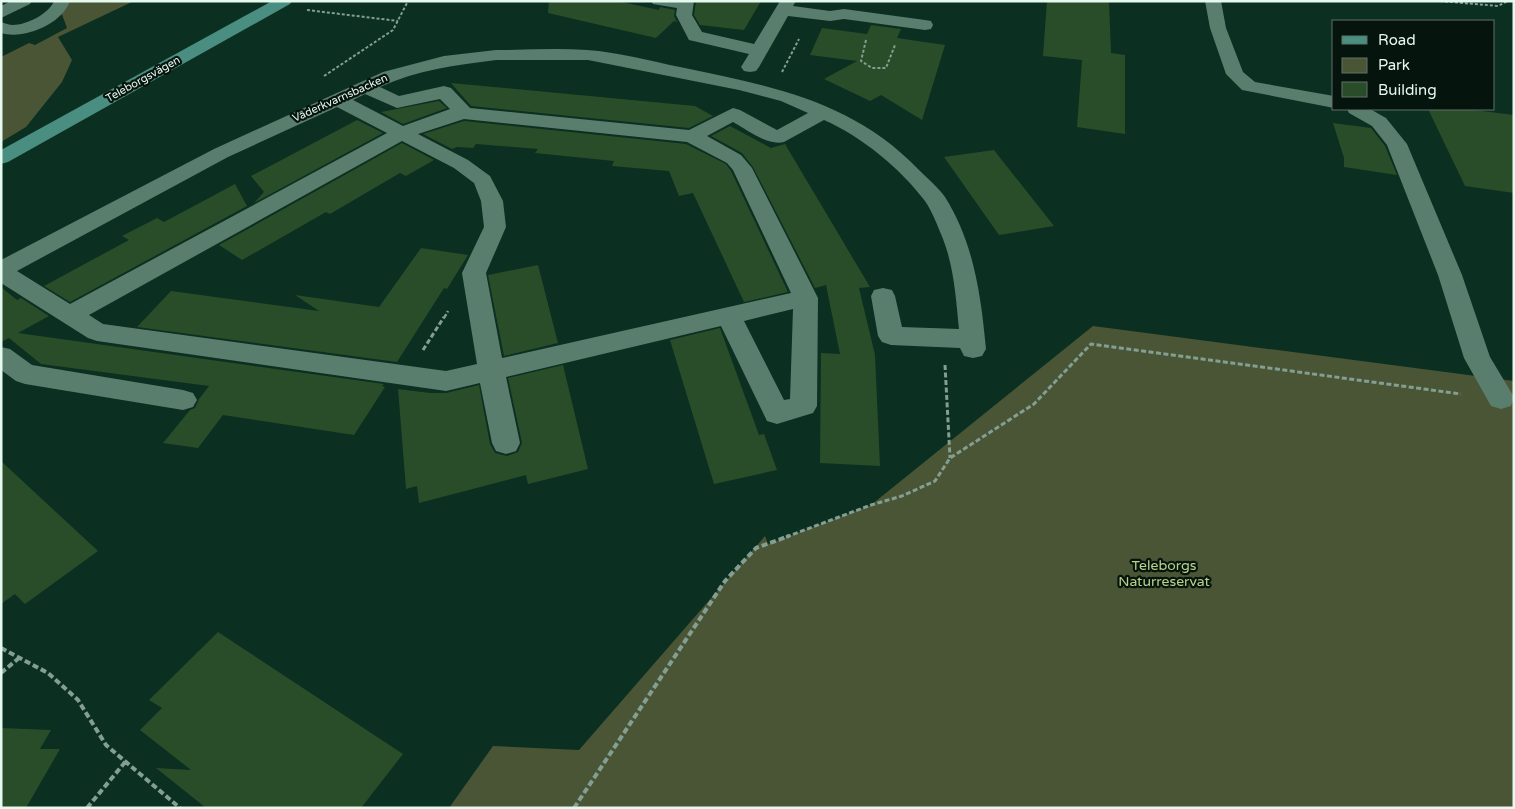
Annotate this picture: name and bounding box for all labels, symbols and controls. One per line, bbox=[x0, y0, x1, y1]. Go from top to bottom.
legend bbox=[1332, 20, 1495, 110]
text: Road bbox=[1378, 31, 1416, 49]
street label: Teleborgsvägen bbox=[104, 53, 182, 105]
text: Park bbox=[1378, 56, 1410, 74]
street label: Väderkvarnsbacken bbox=[291, 71, 389, 125]
text: Building bbox=[1378, 81, 1437, 99]
park label: Teleborgs Naturreservat bbox=[1118, 557, 1210, 590]

